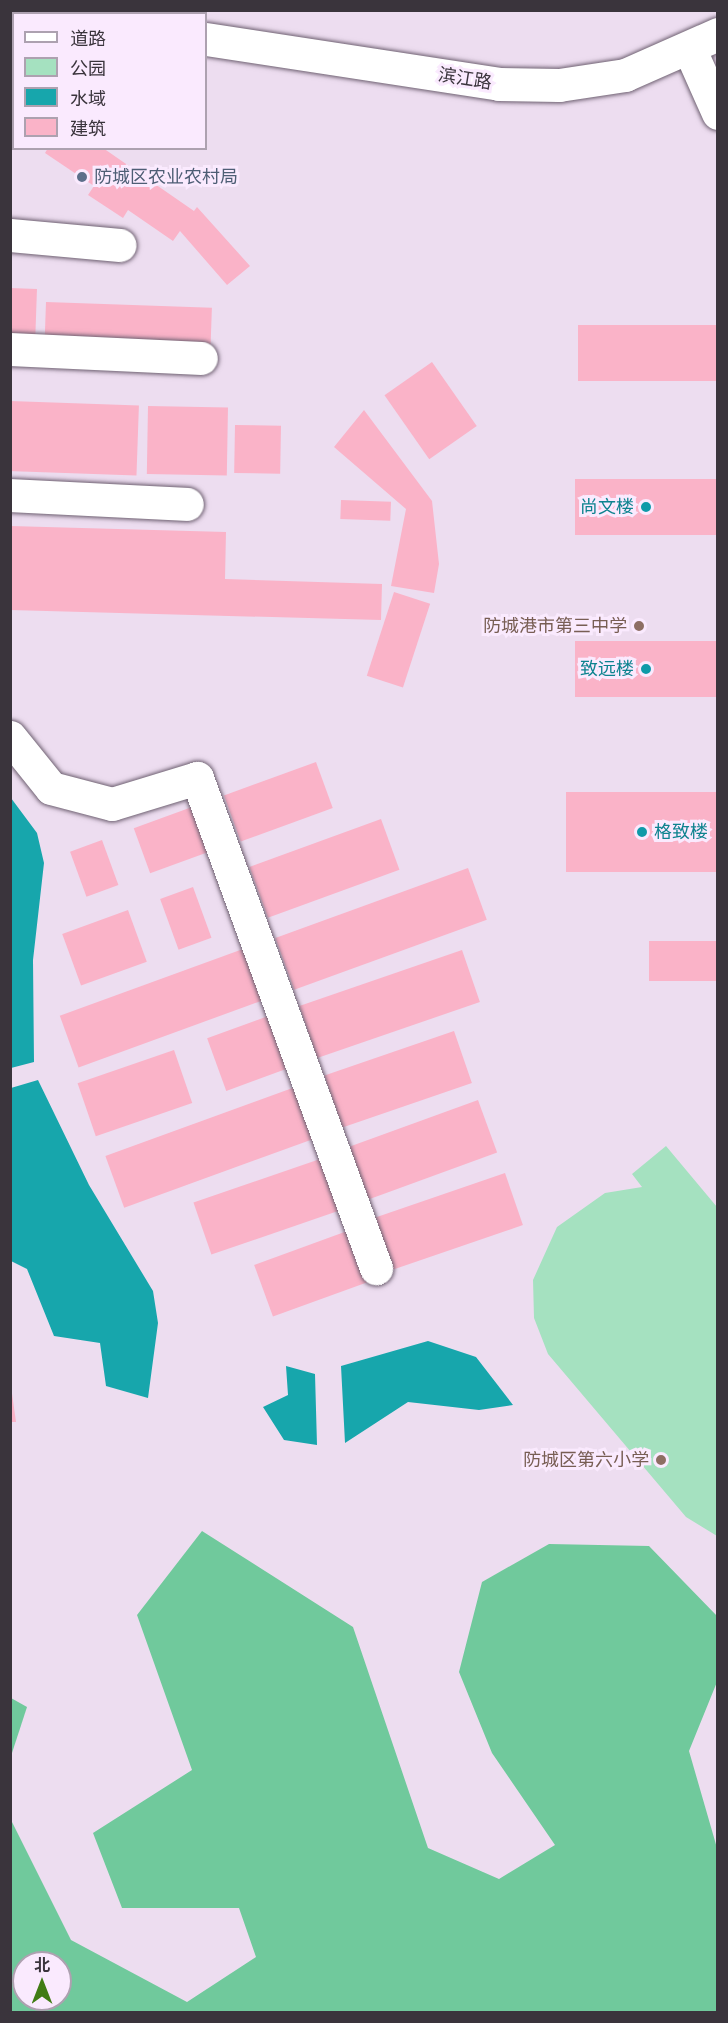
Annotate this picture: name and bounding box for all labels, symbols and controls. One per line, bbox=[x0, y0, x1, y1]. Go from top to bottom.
legend bbox=[12, 12, 207, 150]
text: 道路 bbox=[70, 28, 106, 49]
text: 公园 bbox=[70, 58, 106, 79]
street label: 滨江路 bbox=[437, 64, 493, 94]
text: 水域 bbox=[70, 88, 106, 109]
text: 建筑 bbox=[70, 118, 106, 139]
place label: 防城区农业农村局 bbox=[94, 166, 238, 188]
marker: 防城区农业农村局 bbox=[75, 170, 89, 184]
place label: 尚文楼 bbox=[580, 496, 634, 518]
marker: 尚文楼 bbox=[639, 500, 653, 514]
place label: 防城港市第三中学 bbox=[483, 615, 627, 637]
marker: 防城港市第三中学 bbox=[632, 619, 646, 633]
place label: 致远楼 bbox=[580, 658, 634, 680]
marker: 致远楼 bbox=[639, 662, 653, 676]
place label: 格致楼 bbox=[654, 821, 708, 843]
marker: 格致楼 bbox=[635, 825, 649, 839]
place label: 防城区第六小学 bbox=[523, 1449, 649, 1471]
marker: 防城区第六小学 bbox=[654, 1453, 668, 1467]
north arrow bbox=[12, 1951, 72, 2011]
text: 北 bbox=[34, 1955, 50, 1975]

